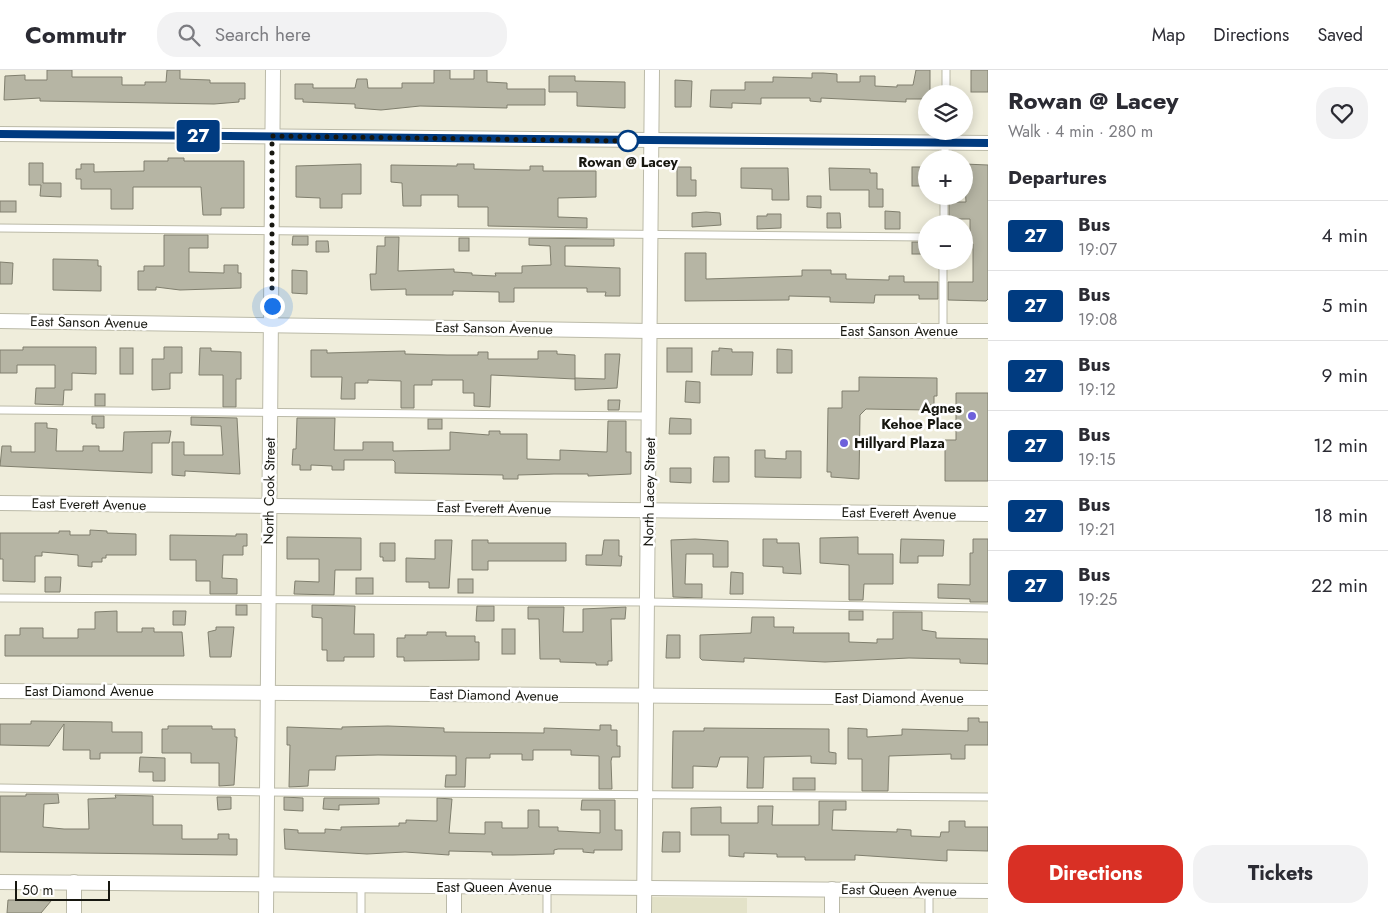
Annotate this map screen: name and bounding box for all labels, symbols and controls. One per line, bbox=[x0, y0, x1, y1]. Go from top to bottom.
search box bbox=[157, 12, 507, 57]
text: Commutr bbox=[25, 17, 127, 52]
icon: search bbox=[175, 21, 203, 49]
text: Search here bbox=[215, 21, 311, 48]
text: Map bbox=[1152, 22, 1185, 48]
text: Directions bbox=[1213, 22, 1289, 48]
text: Saved bbox=[1317, 22, 1363, 48]
text: Rowan @ Lacey bbox=[1008, 83, 1179, 118]
map controls bbox=[918, 85, 973, 270]
button: layers bbox=[918, 85, 973, 140]
button: heart bbox=[1316, 87, 1368, 139]
line badge: 27 bbox=[176, 120, 220, 152]
text: Walk · 4 min · 280 m bbox=[1008, 120, 1153, 143]
text: 27 bbox=[187, 123, 209, 149]
marker: Rowan @ Lacey bbox=[617, 130, 639, 152]
button: + bbox=[918, 150, 973, 205]
place label: Rowan @ Lacey bbox=[578, 152, 678, 172]
text: Departures bbox=[1008, 164, 1107, 191]
text: Bus bbox=[1078, 211, 1110, 238]
button: − bbox=[918, 215, 973, 270]
text: 4 min bbox=[1321, 222, 1368, 249]
text: 27 bbox=[1024, 223, 1047, 249]
text: 19:07 bbox=[1078, 238, 1117, 261]
text: Bus bbox=[1078, 281, 1110, 308]
text: 5 min bbox=[1322, 292, 1368, 319]
text: 27 bbox=[1024, 293, 1047, 319]
your location bbox=[260, 294, 285, 319]
text: 19:08 bbox=[1078, 308, 1118, 331]
street label: East Sanson Avenue bbox=[30, 311, 148, 333]
street label: East Sanson Avenue bbox=[435, 317, 553, 339]
street label: East Sanson Avenue bbox=[840, 321, 958, 341]
text: Bus bbox=[1078, 351, 1110, 378]
text: 9 min bbox=[1322, 362, 1368, 389]
text: 27 bbox=[1024, 363, 1047, 389]
text: 19:12 bbox=[1078, 378, 1116, 401]
place label: Agnes Kehoe Place bbox=[881, 398, 963, 434]
marker: Agnes Kehoe Place bbox=[966, 410, 978, 422]
text: Bus bbox=[1078, 421, 1110, 448]
text: 12 min bbox=[1313, 432, 1368, 459]
place label: Hillyard Plaza bbox=[854, 433, 945, 453]
text: 27 bbox=[1024, 433, 1047, 459]
street label: North Cook Street bbox=[258, 437, 280, 545]
street label: North Lacey Street bbox=[638, 437, 660, 547]
marker: Hillyard Plaza bbox=[838, 437, 850, 449]
text: 19:15 bbox=[1078, 448, 1115, 471]
text: Bus bbox=[1078, 491, 1110, 518]
street label: East Everett Avenue bbox=[31, 493, 147, 515]
street label: East Everett Avenue bbox=[436, 497, 552, 519]
street label: East Everett Avenue bbox=[841, 502, 957, 524]
text: 18 min bbox=[1314, 502, 1368, 529]
text: 27 bbox=[1024, 503, 1047, 529]
text: 19:21 bbox=[1078, 518, 1116, 541]
text: Bus bbox=[1078, 561, 1110, 588]
text: 22 min bbox=[1311, 572, 1368, 599]
text: 27 bbox=[1024, 573, 1047, 599]
text: 19:25 bbox=[1078, 588, 1117, 611]
street label: East Diamond Avenue bbox=[24, 681, 154, 701]
street label: East Diamond Avenue bbox=[429, 684, 559, 706]
street label: East Diamond Avenue bbox=[834, 688, 964, 708]
button: Directions bbox=[1008, 845, 1183, 903]
button: Tickets bbox=[1193, 845, 1368, 903]
street label: East Queen Avenue bbox=[436, 877, 552, 897]
scale bar bbox=[15, 878, 110, 901]
street label: East Queen Avenue bbox=[841, 879, 957, 901]
text: 50 m bbox=[22, 880, 53, 900]

